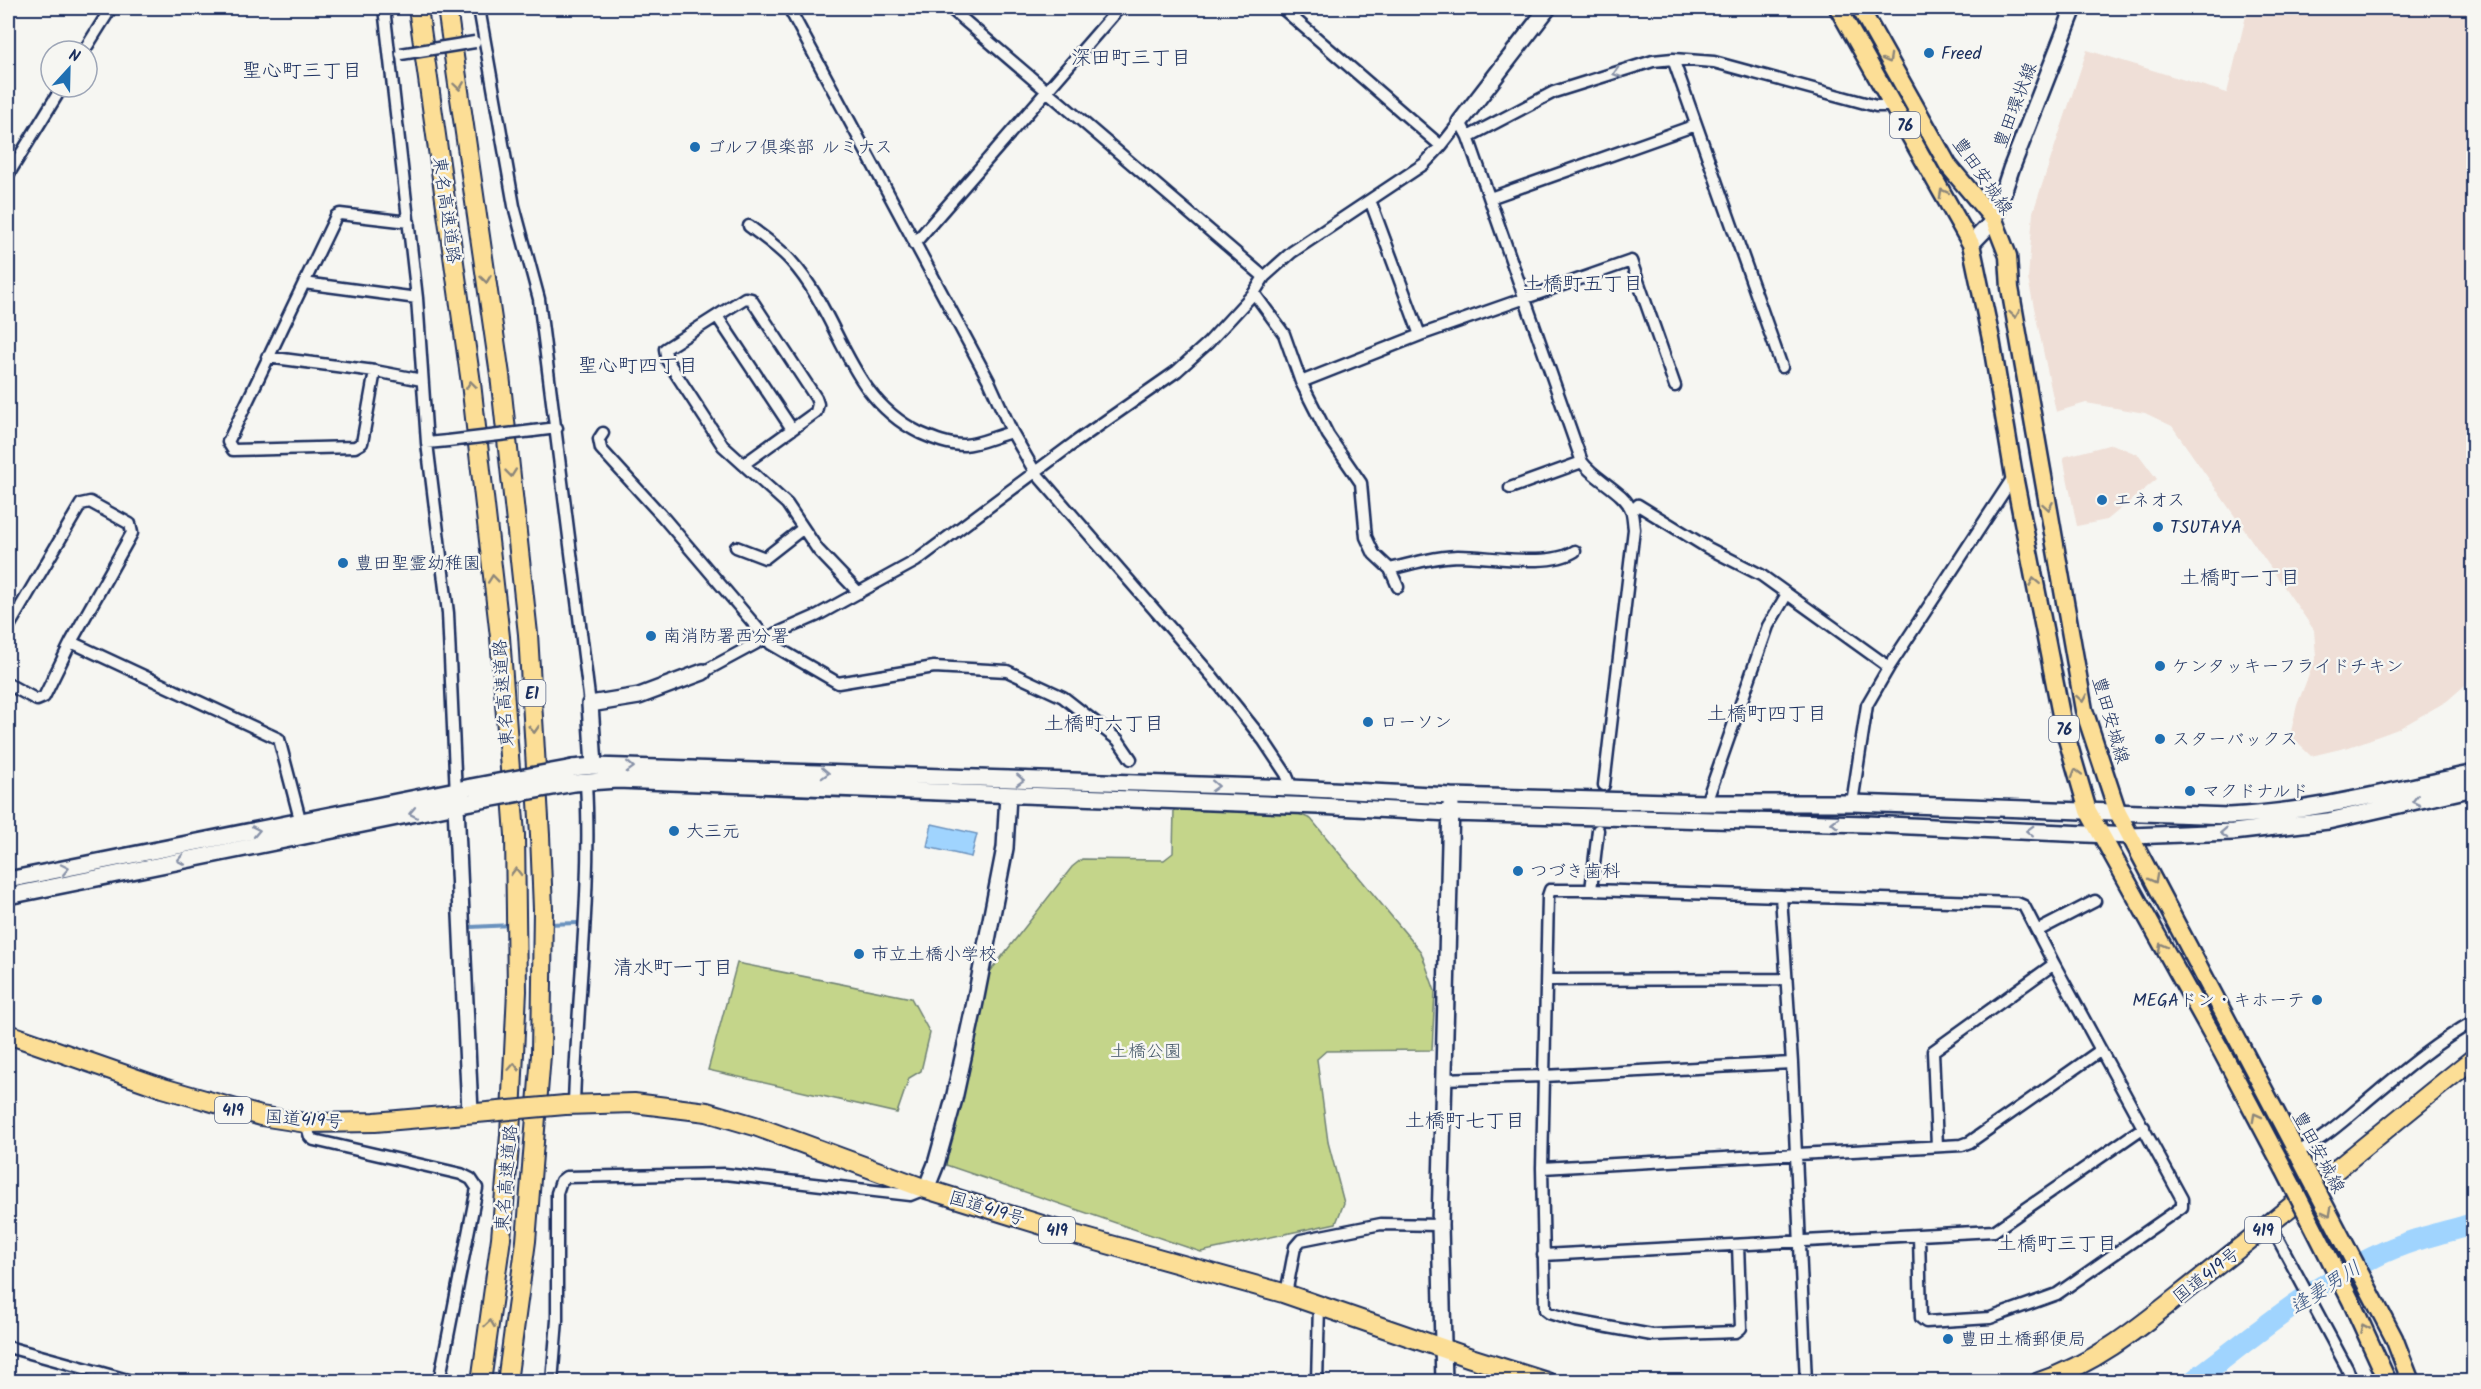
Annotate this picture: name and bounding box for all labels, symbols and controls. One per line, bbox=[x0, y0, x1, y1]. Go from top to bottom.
north arrow bbox=[39, 39, 99, 99]
place label: Freed bbox=[1941, 40, 1983, 69]
text: N bbox=[65, 43, 83, 70]
district label: 深田町三丁目 bbox=[1071, 43, 1191, 75]
marker: Freed bbox=[1922, 46, 1936, 60]
one-way arrow bbox=[1881, 52, 1892, 63]
district label: 聖心町三丁目 bbox=[242, 56, 362, 88]
street label: 豊田環状線 bbox=[1987, 58, 2046, 153]
one-way arrow bbox=[1612, 66, 1623, 78]
one-way arrow bbox=[452, 82, 464, 91]
road number: 76 bbox=[1890, 112, 1920, 138]
street label: 豊田安城線 bbox=[1944, 132, 2019, 222]
place label: ゴルフ倶楽部 ルミナス bbox=[707, 134, 892, 163]
marker: ゴルフ倶楽部 ルミナス bbox=[688, 140, 702, 154]
street label: 東名高速道路 bbox=[424, 155, 467, 266]
one-way arrow bbox=[1939, 188, 1950, 199]
district label: 土橋町五丁目 bbox=[1523, 269, 1643, 301]
one-way arrow bbox=[480, 275, 492, 284]
one-way arrow bbox=[2008, 309, 2021, 319]
district label: 聖心町四丁目 bbox=[578, 351, 698, 383]
one-way arrow bbox=[466, 380, 478, 390]
one-way arrow bbox=[504, 468, 516, 477]
place label: エネオス bbox=[2114, 487, 2185, 516]
marker: エネオス bbox=[2095, 493, 2109, 507]
one-way arrow bbox=[2042, 502, 2054, 511]
place label: TSUTAYA bbox=[2170, 514, 2242, 543]
marker: TSUTAYA bbox=[2151, 520, 2165, 534]
place label: 豊田聖霊幼稚園 bbox=[355, 550, 481, 579]
marker: 豊田聖霊幼稚園 bbox=[336, 556, 350, 570]
district label: 土橋町一丁目 bbox=[2180, 563, 2300, 595]
one-way arrow bbox=[488, 574, 500, 583]
one-way arrow bbox=[2028, 578, 2041, 588]
place label: 南消防署西分署 bbox=[663, 623, 789, 652]
marker: 南消防署西分署 bbox=[644, 629, 658, 643]
street label: 東名高速道路 bbox=[486, 638, 523, 748]
place label: ケンタッキーフライドチキン bbox=[2172, 653, 2404, 682]
marker: ケンタッキーフライドチキン bbox=[2153, 659, 2167, 673]
street label: 豊田安城線 bbox=[2083, 673, 2136, 768]
road number: E1 bbox=[518, 680, 546, 706]
one-way arrow bbox=[2075, 694, 2087, 703]
district label: 土橋町四丁目 bbox=[1707, 699, 1827, 731]
district label: 土橋町六丁目 bbox=[1044, 709, 1164, 741]
place label: ローソン bbox=[1380, 709, 1452, 738]
marker: ローソン bbox=[1361, 715, 1375, 729]
road number: 76 bbox=[2049, 716, 2079, 742]
one-way arrow bbox=[527, 725, 540, 734]
place label: スターバックス bbox=[2172, 726, 2298, 755]
marker: スターバックス bbox=[2153, 732, 2167, 746]
one-way arrow bbox=[625, 761, 634, 773]
one-way arrow bbox=[820, 767, 829, 780]
one-way arrow bbox=[2071, 768, 2083, 778]
one-way arrow bbox=[1015, 773, 1024, 786]
place label: マクドナルド bbox=[2202, 778, 2309, 807]
one-way arrow bbox=[1210, 780, 1219, 792]
marker: マクドナルド bbox=[2183, 784, 2197, 798]
one-way arrow bbox=[2412, 793, 2422, 806]
one-way arrow bbox=[409, 806, 419, 819]
one-way arrow bbox=[1830, 817, 1839, 829]
place label: 大三元 bbox=[686, 818, 740, 847]
marker: 大三元 bbox=[667, 824, 681, 838]
one-way arrow bbox=[2025, 824, 2034, 837]
one-way arrow bbox=[251, 825, 261, 838]
one-way arrow bbox=[2220, 826, 2229, 839]
one-way arrow bbox=[176, 853, 186, 866]
place label: つづき歯科 bbox=[1530, 858, 1620, 887]
one-way arrow bbox=[60, 863, 70, 876]
marker: つづき歯科 bbox=[1511, 864, 1525, 878]
one-way arrow bbox=[510, 867, 522, 876]
one-way arrow bbox=[2146, 872, 2158, 883]
place label: 市立土橋小学校 bbox=[871, 941, 997, 970]
one-way arrow bbox=[2158, 943, 2169, 953]
marker: 市立土橋小学校 bbox=[852, 947, 866, 961]
district label: 清水町一丁目 bbox=[613, 953, 733, 985]
place label: MEGAドン・キホーテ bbox=[2132, 987, 2305, 1016]
marker: MEGAドン・キホーテ bbox=[2310, 993, 2324, 1007]
park label: 土橋公園 bbox=[1110, 1038, 1182, 1067]
one-way arrow bbox=[508, 1062, 521, 1071]
road number: 419 bbox=[215, 1097, 251, 1123]
street label: 国道419号 bbox=[264, 1103, 344, 1138]
district label: 土橋町七丁目 bbox=[1405, 1106, 1525, 1138]
street label: 豊田安城線 bbox=[2284, 1106, 2352, 1199]
one-way arrow bbox=[2252, 1113, 2263, 1124]
street label: 東名高速道路 bbox=[488, 1123, 527, 1233]
street label: 国道419号 bbox=[945, 1184, 1028, 1235]
one-way arrow bbox=[2321, 1206, 2332, 1216]
road number: 419 bbox=[1039, 1217, 1075, 1243]
road number: 419 bbox=[2245, 1217, 2281, 1243]
district label: 土橋町三丁目 bbox=[1997, 1229, 2117, 1261]
street label: 国道419号 bbox=[2167, 1241, 2247, 1312]
water label: 逢妻男川 bbox=[2284, 1253, 2368, 1324]
one-way arrow bbox=[483, 1319, 496, 1328]
one-way arrow bbox=[2359, 1324, 2371, 1335]
place label: 豊田土橋郵便局 bbox=[1960, 1326, 2086, 1355]
marker: 豊田土橋郵便局 bbox=[1941, 1332, 1955, 1346]

